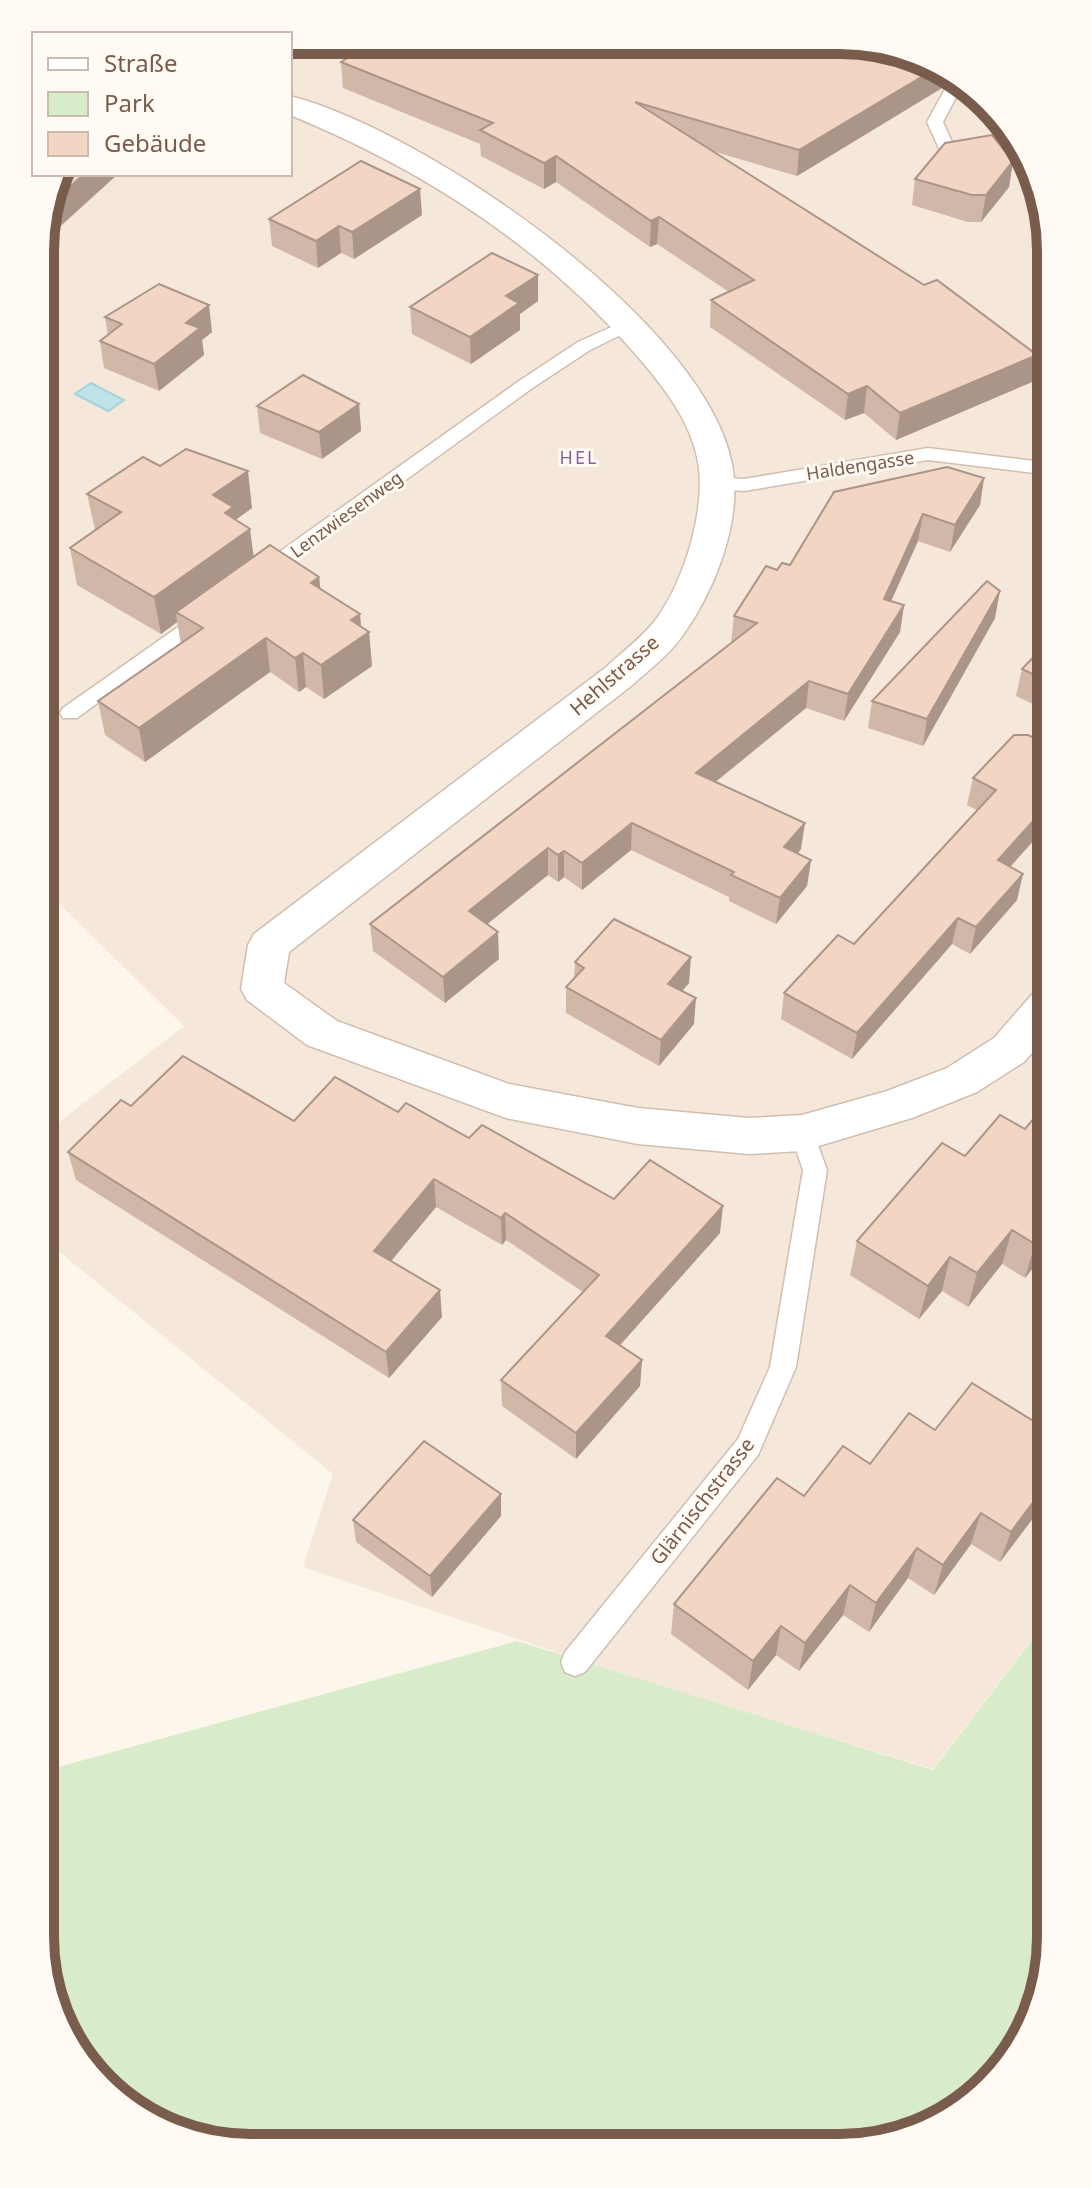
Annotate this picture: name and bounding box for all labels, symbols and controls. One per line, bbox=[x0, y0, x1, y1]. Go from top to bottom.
legend bbox=[32, 32, 292, 176]
text: Straße bbox=[104, 46, 177, 79]
text: Park bbox=[104, 86, 155, 119]
text: Gebäude bbox=[104, 126, 206, 159]
district label: HEL bbox=[560, 445, 598, 469]
street label: Haldengasse bbox=[804, 445, 916, 485]
street label: Lenzwiesenweg bbox=[285, 465, 407, 563]
street label: Hehlstrasse bbox=[564, 629, 664, 721]
street label: Glärnischstrasse bbox=[644, 1432, 760, 1570]

